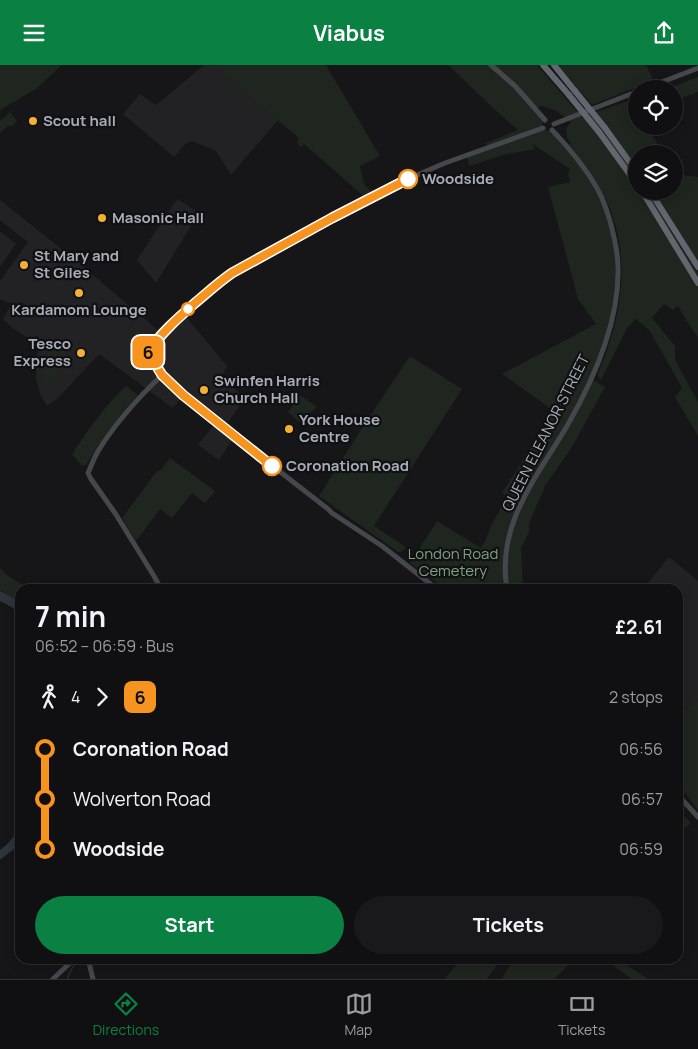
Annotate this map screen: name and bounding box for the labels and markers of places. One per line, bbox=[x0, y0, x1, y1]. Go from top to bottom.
place label: Scout hall bbox=[43, 110, 116, 131]
marker: Scout hall bbox=[27, 115, 39, 127]
place label: Woodside bbox=[422, 168, 494, 189]
marker: Woodside bbox=[398, 169, 418, 189]
place label: Masonic Hall bbox=[112, 207, 204, 228]
marker: Masonic Hall bbox=[96, 212, 108, 224]
place label: St Mary and St Giles bbox=[34, 245, 119, 283]
marker: St Mary and St Giles bbox=[18, 259, 30, 271]
marker: Kardamom Lounge bbox=[73, 287, 85, 299]
place label: Kardamom Lounge bbox=[11, 299, 147, 320]
unlabelled marker bbox=[181, 302, 195, 316]
place label: Tesco Express bbox=[14, 333, 71, 371]
marker: Tesco Express bbox=[75, 347, 87, 359]
place label: Swinfen Harris Church Hall bbox=[214, 370, 320, 408]
marker: Swinfen Harris Church Hall bbox=[198, 384, 210, 396]
place label: York House Centre bbox=[299, 409, 380, 447]
marker: York House Centre bbox=[283, 423, 295, 435]
place label: Coronation Road bbox=[286, 455, 409, 476]
marker: Coronation Road bbox=[262, 456, 282, 476]

